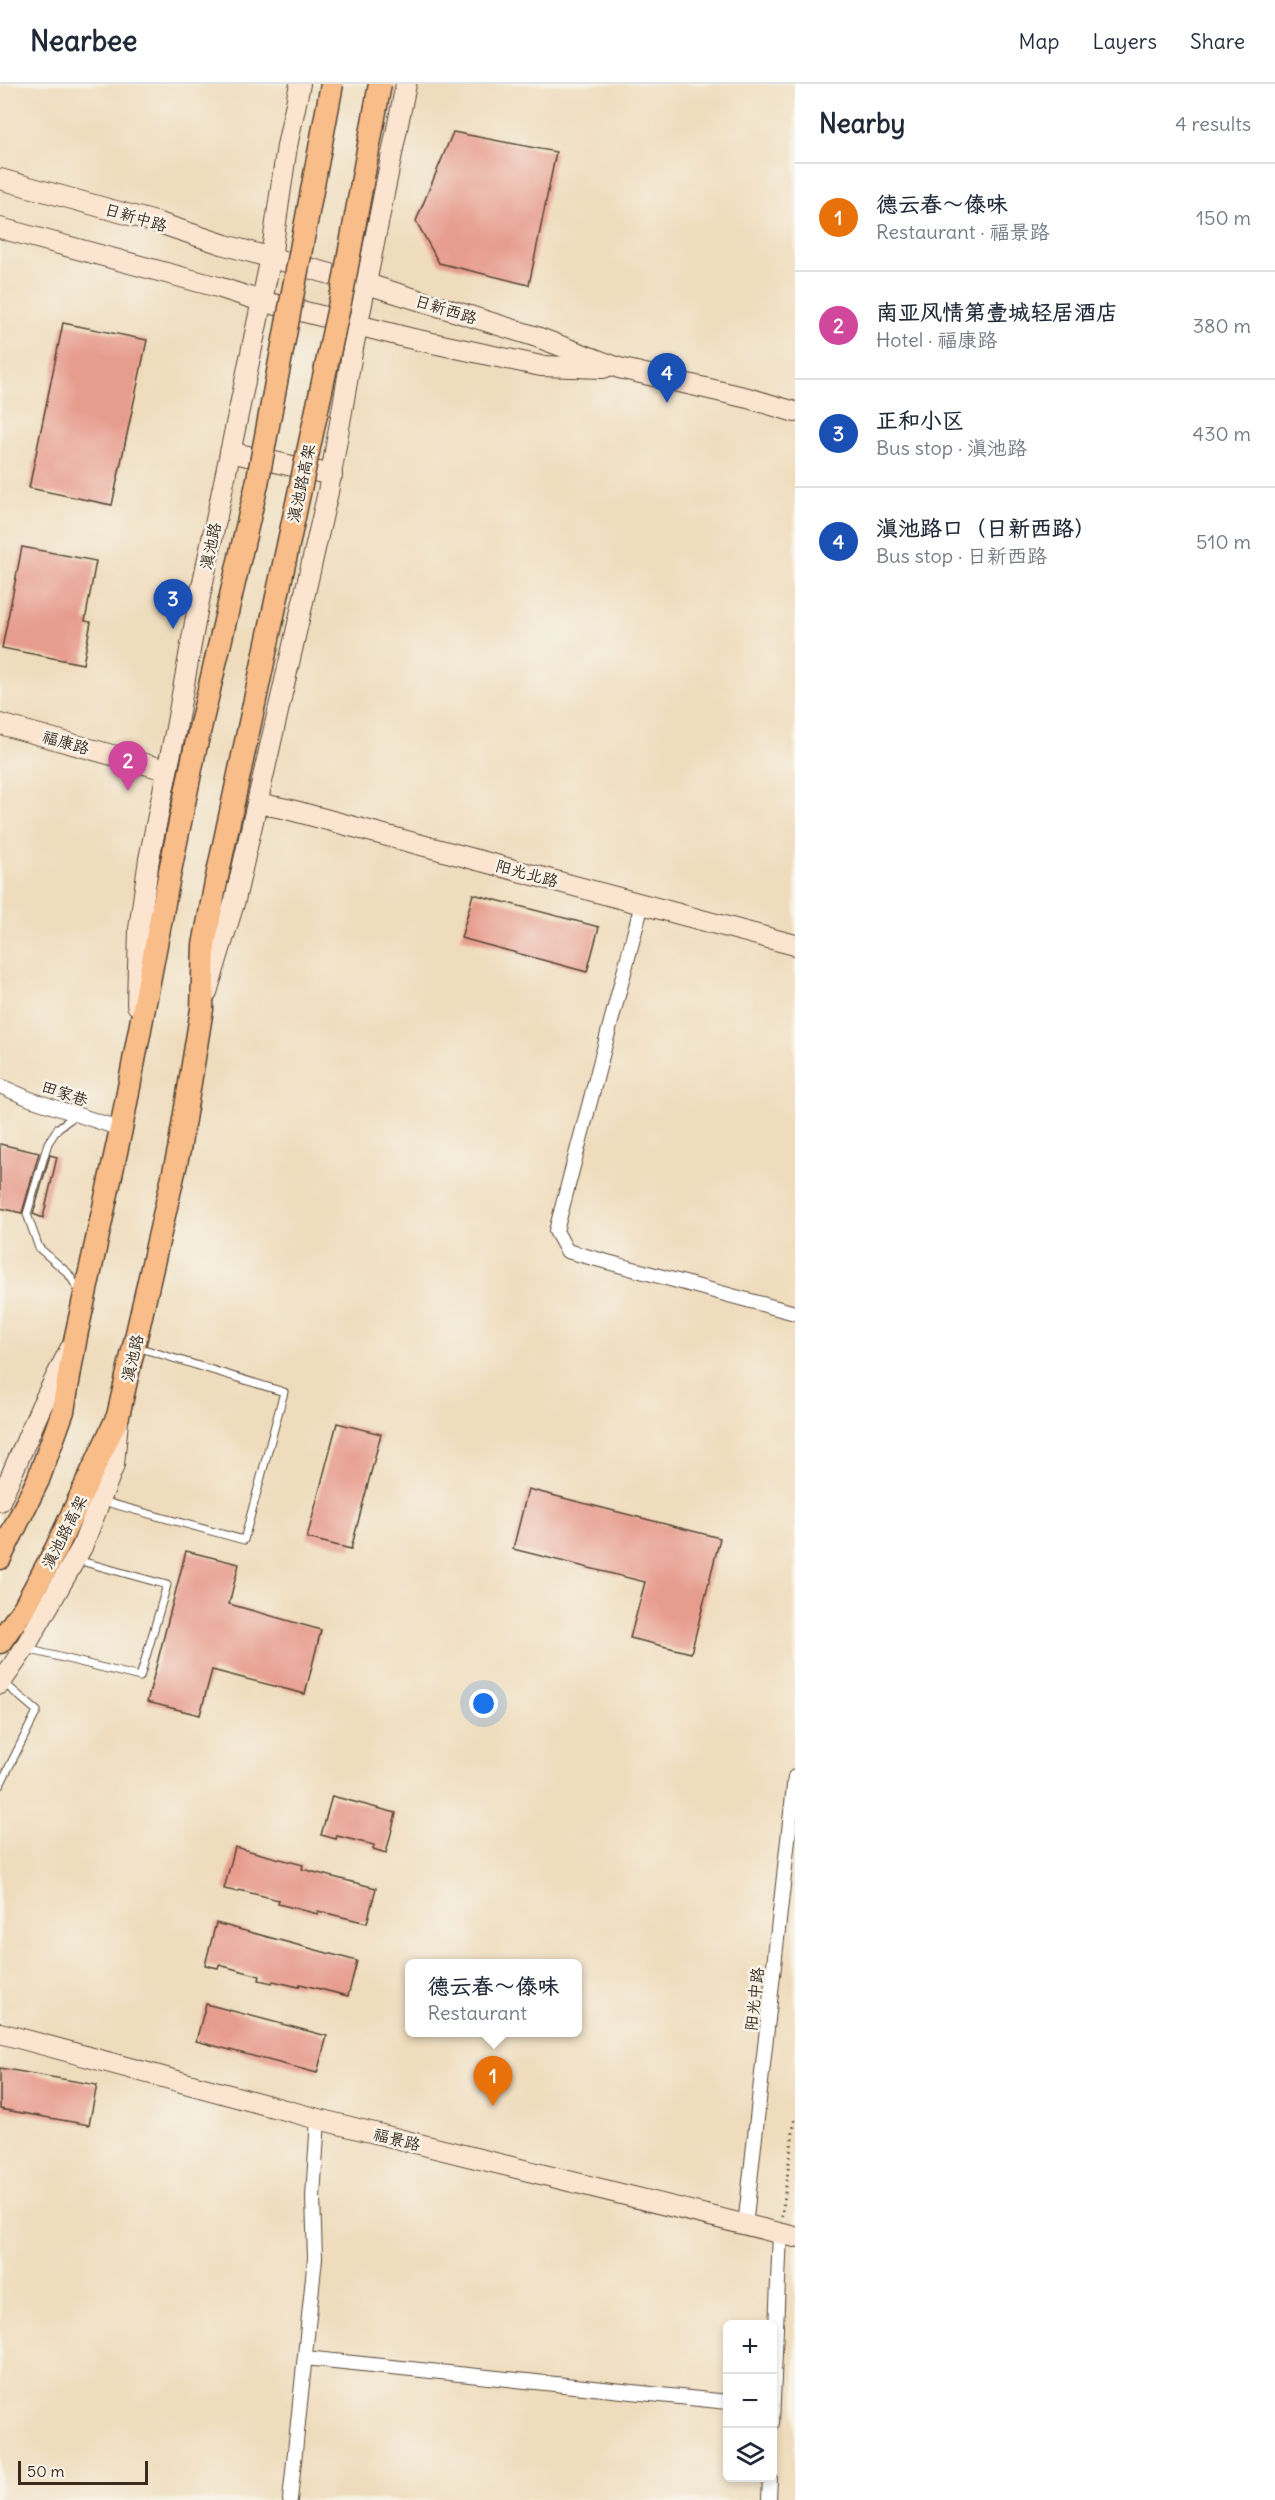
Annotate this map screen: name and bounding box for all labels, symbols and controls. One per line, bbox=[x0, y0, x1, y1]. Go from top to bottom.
text: Nearbee bbox=[30, 23, 137, 59]
text: Map bbox=[1019, 28, 1059, 55]
text: Layers bbox=[1092, 28, 1157, 55]
text: Share bbox=[1190, 28, 1245, 55]
text: Nearby bbox=[819, 107, 905, 140]
text: 4 results bbox=[1175, 111, 1251, 136]
text: 德云春～傣味 bbox=[876, 190, 1008, 218]
street label: 日新中路 bbox=[102, 199, 170, 235]
text: 1 bbox=[835, 205, 842, 230]
text: 150 m bbox=[1196, 205, 1251, 230]
text: Restaurant · 福景路 bbox=[876, 219, 1049, 244]
street label: 日新西路 bbox=[412, 290, 480, 328]
text: 南亚风情第壹城轻居酒店 bbox=[876, 298, 1118, 326]
text: 2 bbox=[833, 313, 844, 338]
text: 380 m bbox=[1193, 313, 1251, 338]
text: Hotel · 福康路 bbox=[876, 327, 997, 352]
pin: 4 bbox=[648, 354, 686, 403]
text: 正和小区 bbox=[876, 406, 964, 434]
text: 3 bbox=[833, 421, 844, 446]
text: 430 m bbox=[1193, 421, 1251, 446]
text: Bus stop · 滇池路 bbox=[876, 435, 1027, 460]
street label: 滇池路高架 bbox=[283, 442, 319, 524]
text: 滇池路口（日新西路） bbox=[876, 514, 1096, 542]
street label: 滇池路 bbox=[195, 520, 225, 572]
text: 4 bbox=[833, 529, 844, 554]
text: 510 m bbox=[1196, 529, 1251, 554]
text: Bus stop · 日新西路 bbox=[876, 543, 1047, 568]
pin: 3 bbox=[154, 580, 192, 629]
street label: 福康路 bbox=[40, 726, 92, 758]
pin: 2 bbox=[108, 742, 148, 791]
street label: 阳光北路 bbox=[493, 855, 561, 891]
street label: 田家巷 bbox=[39, 1076, 91, 1110]
street label: 滇池路 bbox=[117, 1332, 147, 1384]
street label: 滇池路高架 bbox=[37, 1492, 91, 1572]
your location bbox=[469, 1689, 498, 1718]
popup bbox=[405, 1959, 582, 2037]
street label: 阳光中路 bbox=[741, 1966, 767, 2032]
text: 德云春～傣味 bbox=[427, 1972, 560, 2000]
text: Restaurant bbox=[427, 2000, 527, 2025]
pin: 1 bbox=[474, 2056, 512, 2106]
street label: 福景路 bbox=[371, 2123, 423, 2155]
map controls bbox=[723, 2320, 777, 2482]
button: + bbox=[723, 2320, 777, 2374]
button: − bbox=[723, 2374, 777, 2428]
button: layers bbox=[723, 2428, 777, 2482]
scale bar bbox=[18, 2458, 148, 2486]
text: 50 m bbox=[27, 2461, 65, 2481]

